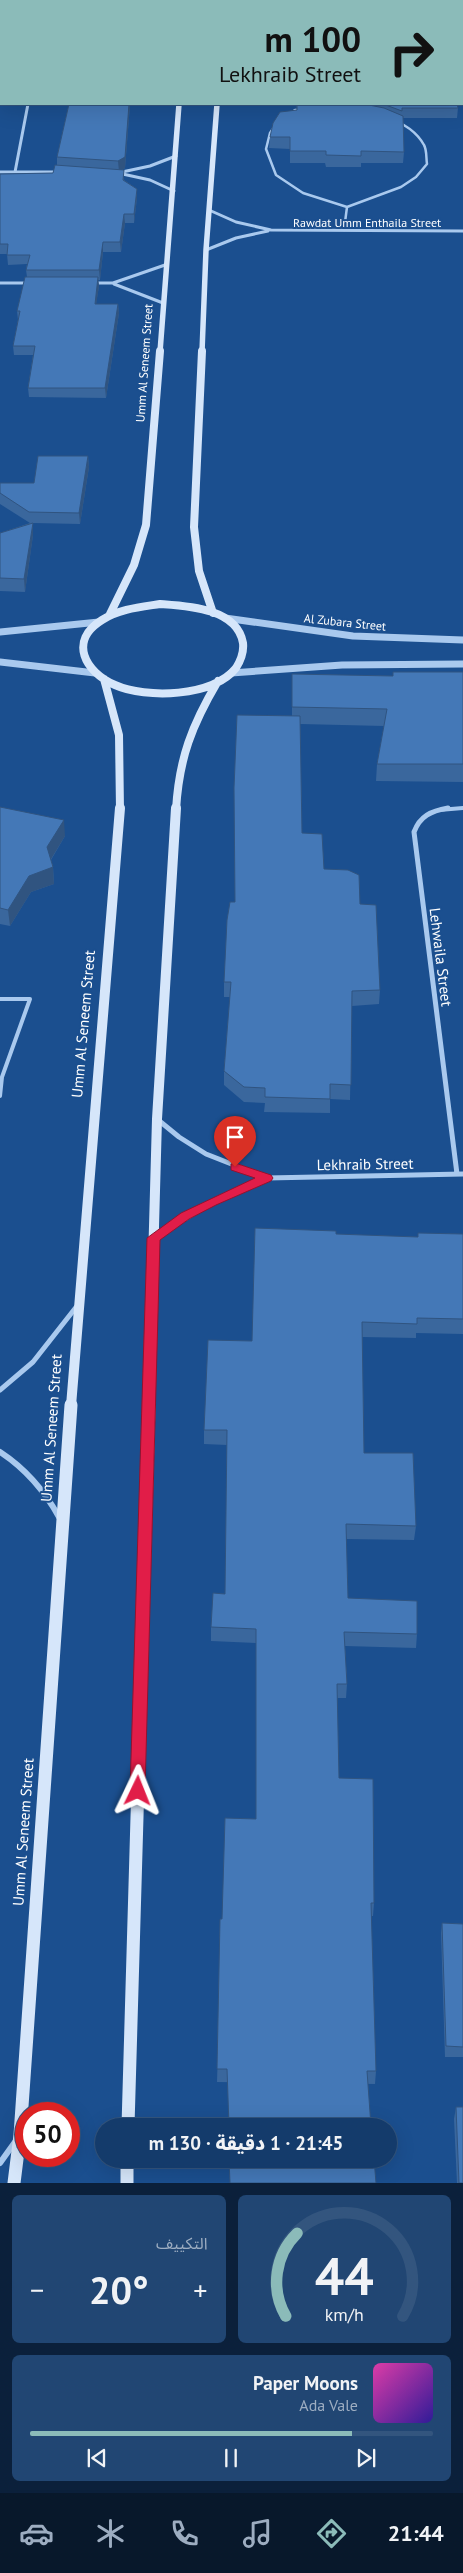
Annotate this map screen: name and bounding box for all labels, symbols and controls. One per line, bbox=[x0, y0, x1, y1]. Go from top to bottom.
text: 100 m bbox=[264, 16, 361, 62]
icon: right bbox=[379, 20, 444, 85]
text: Lekhraib Street bbox=[219, 60, 361, 88]
street label: Rawdat Umm Enthaila Street bbox=[293, 215, 441, 230]
street label: Umm Al Seneem Street bbox=[132, 303, 156, 423]
street label: Al Zubara Street bbox=[303, 610, 387, 634]
street label: Lehwaila Street bbox=[426, 907, 456, 1007]
street label: Umm Al Seneem Street bbox=[67, 949, 99, 1099]
pin bbox=[214, 1116, 256, 1167]
icon: arrive bbox=[221, 1123, 249, 1151]
street label: Lekhraib Street bbox=[316, 1154, 414, 1174]
street label: Umm Al Seneem Street bbox=[36, 1353, 66, 1503]
street label: Umm Al Seneem Street bbox=[8, 1757, 38, 1907]
position arrow bbox=[111, 1764, 163, 1816]
speed limit sign: 50 bbox=[15, 2102, 80, 2167]
text: 21:45 · 1 دقيقة · 130 m bbox=[149, 2131, 343, 2155]
text: التكييف bbox=[156, 2233, 208, 2253]
text: 44 bbox=[315, 2242, 374, 2309]
text: 20° bbox=[89, 2265, 149, 2314]
text: − bbox=[30, 2271, 44, 2308]
text: + bbox=[193, 2271, 207, 2308]
text: km/h bbox=[325, 2303, 364, 2326]
text: Paper Moons bbox=[253, 2371, 358, 2395]
text: Ada Vale bbox=[299, 2395, 358, 2415]
icon: previous bbox=[83, 2444, 111, 2472]
icon: pause bbox=[217, 2444, 245, 2472]
icon: next bbox=[352, 2444, 380, 2472]
icon: car bbox=[19, 2516, 54, 2551]
icon: climate bbox=[93, 2516, 128, 2551]
icon: phone bbox=[167, 2516, 202, 2551]
icon: music bbox=[240, 2516, 275, 2551]
icon: directions bbox=[314, 2516, 349, 2551]
text: 21:44 bbox=[388, 2519, 444, 2547]

